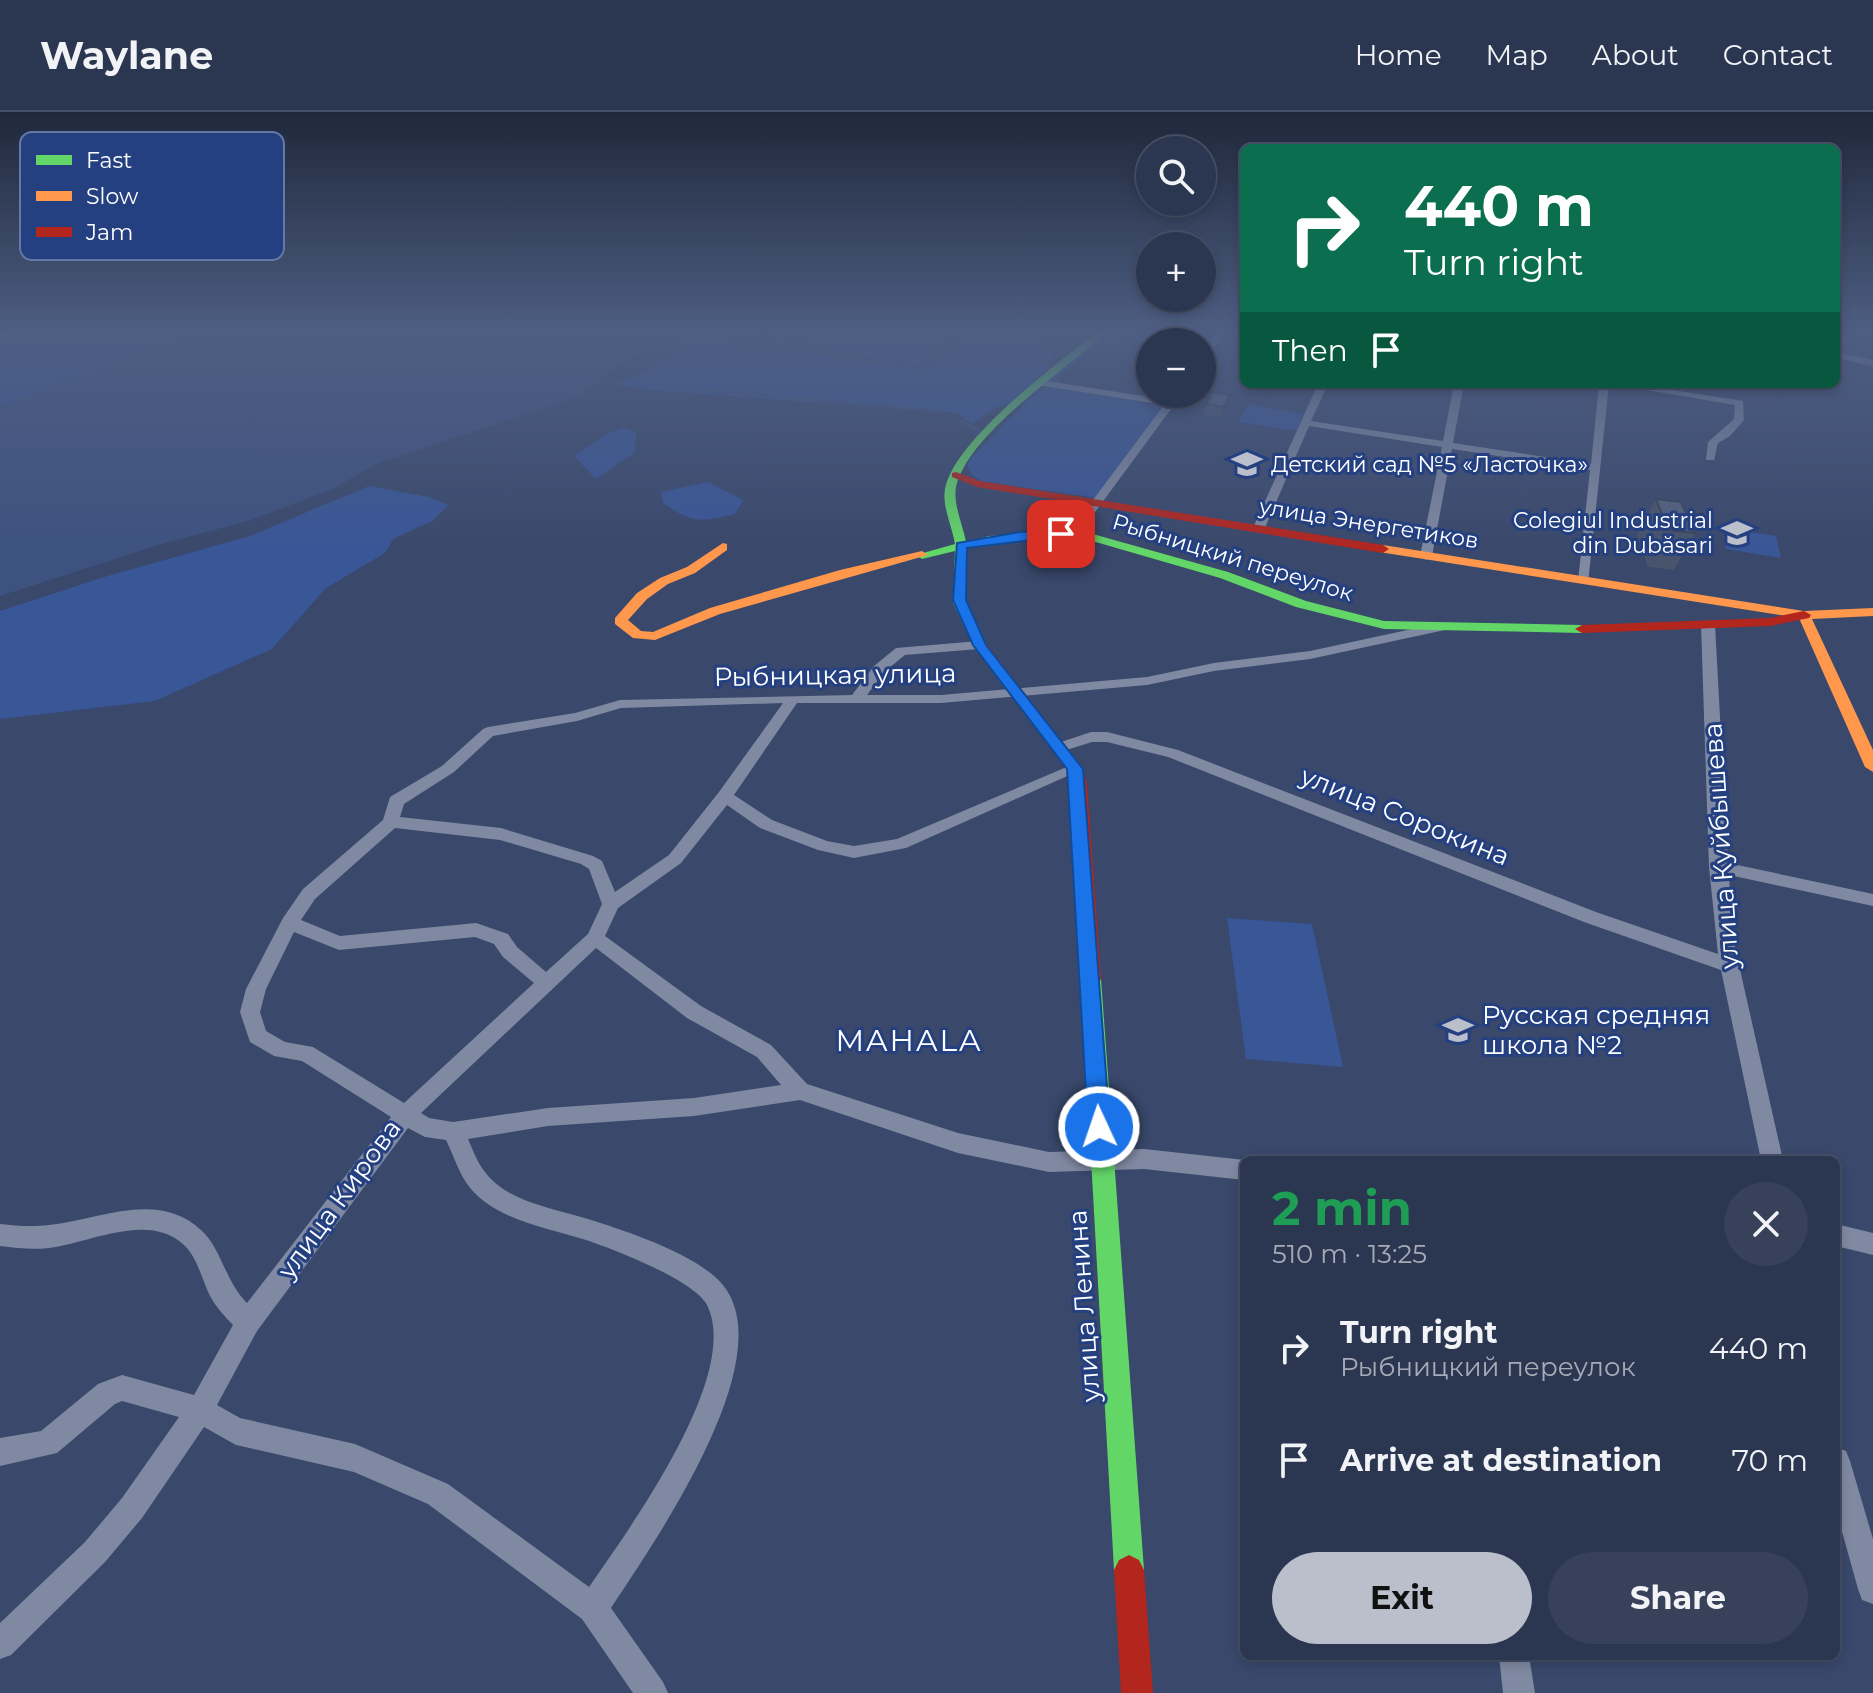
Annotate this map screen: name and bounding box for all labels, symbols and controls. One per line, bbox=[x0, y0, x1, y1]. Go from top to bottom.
text: Waylane bbox=[40, 32, 213, 79]
text: Home bbox=[1355, 38, 1442, 72]
text: Map bbox=[1486, 38, 1548, 72]
text: About bbox=[1592, 38, 1679, 72]
text: Contact bbox=[1723, 38, 1833, 72]
legend bbox=[20, 132, 284, 260]
map controls bbox=[1136, 136, 1216, 408]
button: search bbox=[1136, 136, 1216, 216]
text: Fast bbox=[86, 147, 132, 174]
text: 440 m bbox=[1404, 172, 1594, 240]
icon: right bbox=[1272, 176, 1376, 280]
text: Slow bbox=[86, 183, 139, 210]
text: Jam bbox=[85, 219, 133, 246]
button: + bbox=[1136, 232, 1216, 312]
text: Turn right bbox=[1404, 240, 1584, 284]
button: − bbox=[1136, 328, 1216, 408]
icon: arrive bbox=[1364, 328, 1408, 372]
text: Then bbox=[1272, 332, 1348, 369]
school or university icon: Детский сад №5 «Ласточка» bbox=[1230, 447, 1264, 481]
place label: Детский сад №5 «Ласточка» bbox=[1271, 451, 1588, 478]
street label: улица Энергетиков bbox=[1256, 493, 1481, 554]
pin bbox=[1027, 500, 1095, 568]
place label: Colegiul Industrial din Dubăsari bbox=[1513, 507, 1713, 559]
street label: Рыбницкий переулок bbox=[1109, 508, 1357, 607]
icon: arrive bbox=[1039, 512, 1083, 556]
school or university icon: Colegiul Industrial din Dubăsari bbox=[1720, 516, 1754, 550]
street label: Рыбницкая улица bbox=[714, 657, 956, 693]
street label: улица Куйбышева bbox=[1696, 722, 1746, 971]
street label: улица Сорокина bbox=[1295, 759, 1514, 873]
place label: Русская средняя школа №2 bbox=[1482, 999, 1710, 1061]
school or university icon: Русская средняя школа №2 bbox=[1441, 1013, 1475, 1047]
district label: MAHALA bbox=[835, 1022, 983, 1059]
position arrow bbox=[1057, 1085, 1141, 1169]
street label: улица Кирова bbox=[270, 1113, 408, 1286]
text: 2 min bbox=[1272, 1179, 1412, 1237]
button: close bbox=[1724, 1182, 1808, 1266]
street label: улица Ленина bbox=[1061, 1209, 1107, 1404]
text: 510 m · 13:25 bbox=[1272, 1238, 1427, 1270]
text: Turn right bbox=[1340, 1314, 1497, 1351]
icon: right bbox=[1272, 1326, 1316, 1370]
text: 440 m bbox=[1709, 1330, 1808, 1367]
text: Рыбницкий переулок bbox=[1340, 1351, 1636, 1383]
icon: arrive bbox=[1272, 1438, 1316, 1482]
text: Arrive at destination bbox=[1340, 1442, 1662, 1479]
text: 70 m bbox=[1731, 1442, 1808, 1479]
button: Exit bbox=[1272, 1552, 1532, 1644]
button: Share bbox=[1548, 1552, 1808, 1644]

